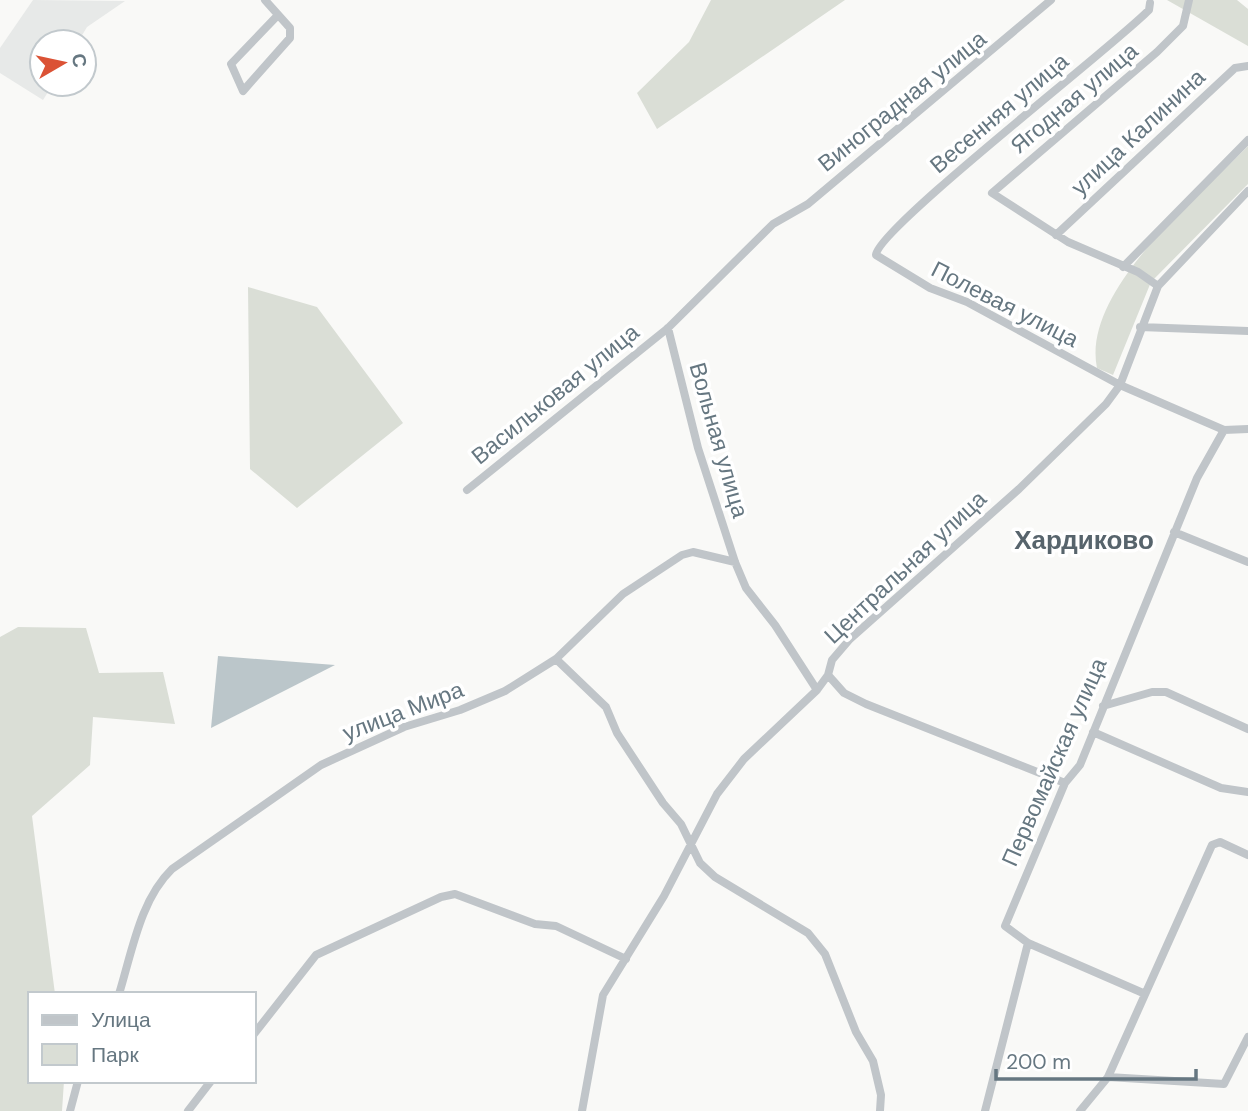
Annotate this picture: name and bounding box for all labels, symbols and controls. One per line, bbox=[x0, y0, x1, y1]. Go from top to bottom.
street label: Виноградная улица bbox=[812, 24, 993, 178]
north arrow bbox=[28, 28, 98, 98]
street label: Ягодная улица bbox=[1004, 36, 1144, 160]
street label: Весенняя улица bbox=[923, 46, 1075, 180]
text: С bbox=[66, 52, 93, 69]
street label: улица Калинина bbox=[1065, 62, 1212, 202]
street label: Полевая улица bbox=[926, 254, 1084, 354]
street label: Васильковая улица bbox=[465, 317, 645, 471]
street label: Вольная улица bbox=[682, 359, 756, 521]
street label: Центральная улица bbox=[817, 484, 993, 650]
district label: Хардиково bbox=[1014, 523, 1154, 557]
street label: Первомайская улица bbox=[995, 653, 1114, 871]
street label: улица Мира bbox=[338, 674, 468, 748]
legend bbox=[28, 992, 256, 1083]
text: Улица bbox=[91, 1006, 151, 1034]
scale bar bbox=[996, 1038, 1196, 1082]
text: Парк bbox=[91, 1041, 139, 1069]
text: 200 m bbox=[1006, 1048, 1071, 1076]

